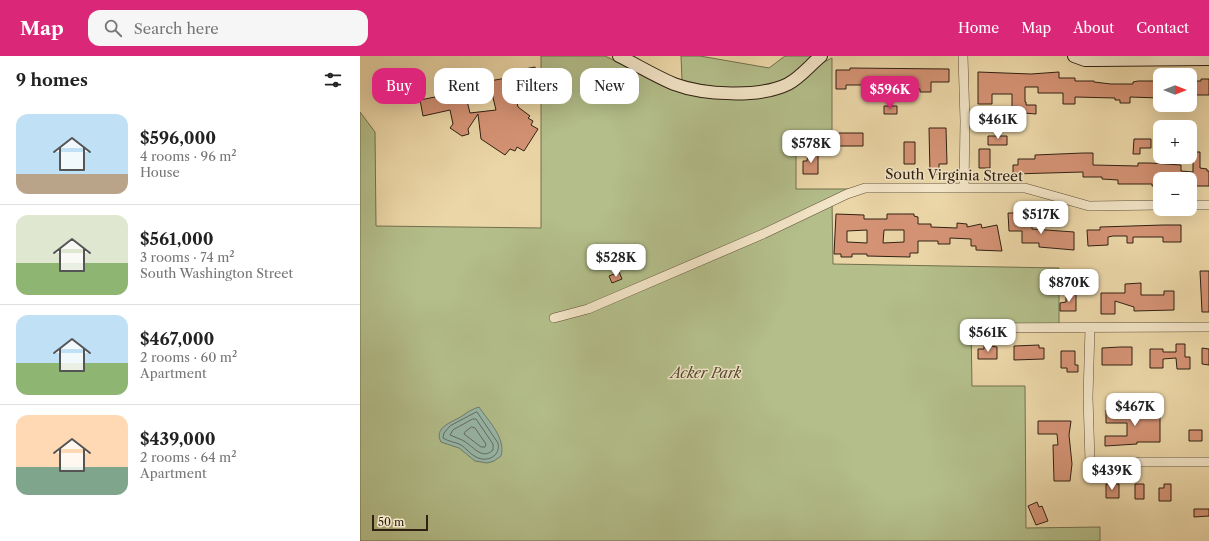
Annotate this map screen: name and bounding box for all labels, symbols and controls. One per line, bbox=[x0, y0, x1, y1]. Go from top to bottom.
search box bbox=[88, 10, 368, 46]
text: Map bbox=[20, 17, 64, 40]
icon: search bbox=[102, 17, 124, 39]
text: Search here bbox=[134, 19, 219, 38]
text: Home bbox=[958, 19, 999, 37]
text: Map bbox=[1021, 19, 1051, 37]
text: About bbox=[1073, 19, 1114, 37]
text: Contact bbox=[1136, 19, 1189, 37]
chip: Buy bbox=[372, 68, 426, 104]
chip: Rent bbox=[434, 68, 494, 104]
chip: Filters bbox=[502, 68, 572, 104]
chip: New bbox=[580, 68, 639, 104]
north arrow bbox=[1153, 68, 1197, 112]
map controls bbox=[1153, 68, 1197, 216]
icon: filters bbox=[322, 69, 344, 91]
text: 9 homes bbox=[16, 70, 88, 90]
pin: $596K bbox=[862, 76, 918, 110]
text: $596K bbox=[870, 81, 910, 97]
pin: $461K bbox=[970, 106, 1026, 140]
text: $461K bbox=[979, 111, 1017, 127]
button: + bbox=[1153, 120, 1197, 164]
text: $596,000 bbox=[140, 128, 216, 148]
icon: home bbox=[48, 130, 96, 178]
pin: $578K bbox=[783, 130, 839, 164]
text: $578K bbox=[791, 135, 831, 151]
text: 4 rooms · 96 m² bbox=[140, 148, 237, 164]
text: House bbox=[140, 164, 180, 180]
street label: South Virginia Street bbox=[885, 165, 1023, 185]
button: − bbox=[1153, 172, 1197, 216]
pin: $517K bbox=[1013, 201, 1069, 235]
text: $517K bbox=[1022, 206, 1060, 222]
text: $561,000 bbox=[140, 229, 214, 249]
icon: home bbox=[48, 231, 96, 279]
pin: $528K bbox=[588, 244, 644, 278]
text: 3 rooms · 74 m² bbox=[140, 249, 235, 265]
text: $528K bbox=[596, 249, 636, 265]
text: South Washington Street bbox=[140, 265, 293, 281]
pin: $870K bbox=[1041, 269, 1097, 303]
text: $870K bbox=[1049, 274, 1089, 290]
pin: $561K bbox=[960, 319, 1016, 353]
text: $561K bbox=[969, 324, 1007, 340]
text: $467,000 bbox=[140, 329, 214, 349]
icon: home bbox=[48, 331, 96, 379]
text: 2 rooms · 60 m² bbox=[140, 349, 237, 365]
park label: Acker Park bbox=[669, 364, 742, 382]
text: Apartment bbox=[140, 365, 207, 381]
pin: $467K bbox=[1107, 393, 1163, 427]
text: $467K bbox=[1115, 398, 1155, 414]
text: $439,000 bbox=[140, 429, 216, 449]
icon: home bbox=[48, 431, 96, 479]
text: 2 rooms · 64 m² bbox=[140, 449, 237, 465]
pin: $439K bbox=[1084, 457, 1140, 491]
text: $439K bbox=[1092, 462, 1132, 478]
text: Apartment bbox=[140, 465, 207, 481]
scale bar bbox=[372, 513, 428, 532]
text: 50 m bbox=[378, 515, 404, 529]

